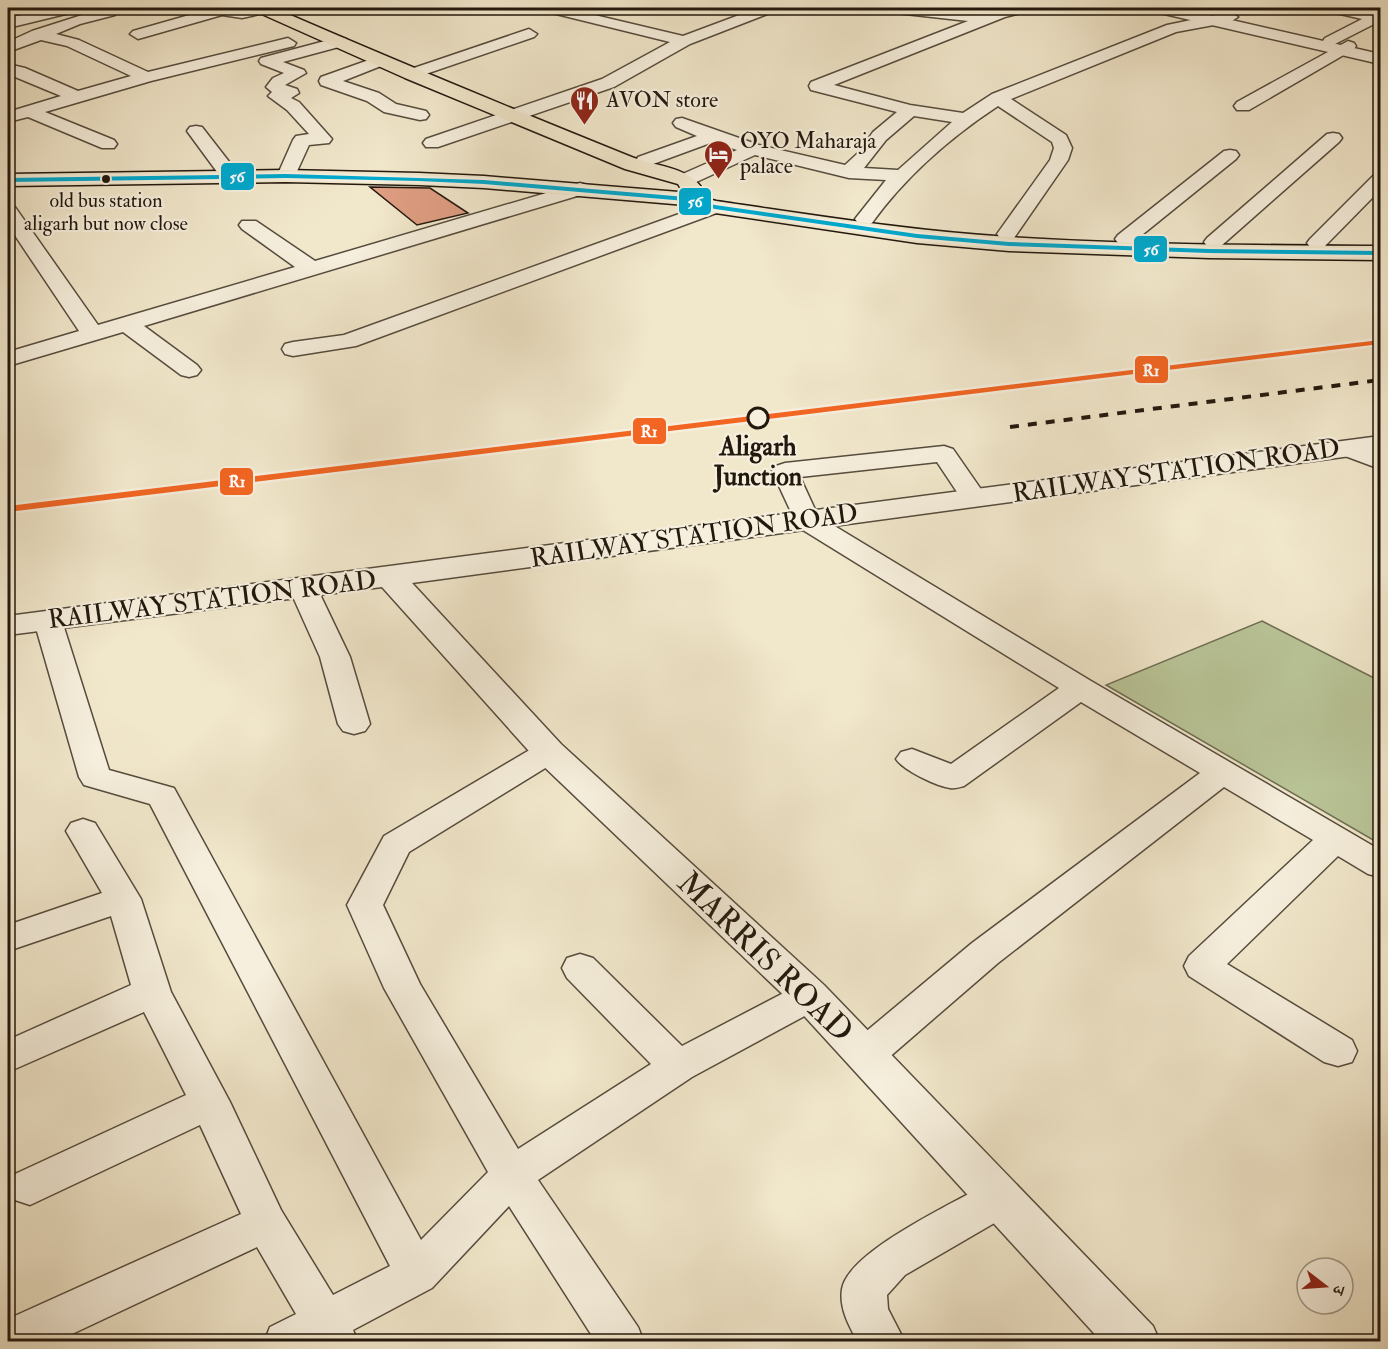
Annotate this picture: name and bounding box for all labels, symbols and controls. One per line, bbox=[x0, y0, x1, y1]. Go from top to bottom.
restaurant icon: AVON store bbox=[569, 84, 601, 126]
place label: AVON store bbox=[605, 86, 718, 114]
place label: OYO Maharaja palace bbox=[739, 127, 877, 181]
hotel icon: OYO Maharaja palace bbox=[703, 138, 735, 180]
line badge: 56 bbox=[220, 162, 255, 191]
text: 56 bbox=[229, 167, 246, 187]
marker: old bus station aligarh but now close bbox=[100, 173, 112, 185]
line badge: 56 bbox=[678, 187, 712, 216]
place label: old bus station aligarh but now close bbox=[24, 188, 188, 236]
text: 56 bbox=[687, 192, 704, 212]
line badge: 56 bbox=[1133, 235, 1168, 263]
text: 56 bbox=[1143, 240, 1160, 260]
line badge: R1 bbox=[1134, 355, 1169, 384]
text: R1 bbox=[1142, 361, 1160, 381]
marker: Aligarh Junction bbox=[747, 407, 769, 429]
line badge: R1 bbox=[632, 417, 667, 445]
text: R1 bbox=[640, 422, 658, 442]
place label: Aligarh Junction bbox=[712, 431, 803, 493]
street label: RAILWAY STATION ROAD bbox=[1010, 432, 1342, 510]
line badge: R1 bbox=[219, 467, 254, 496]
text: R1 bbox=[228, 472, 246, 492]
street label: RAILWAY STATION ROAD bbox=[528, 497, 860, 575]
street label: RAILWAY STATION ROAD bbox=[46, 564, 378, 636]
street label: MARRIS ROAD bbox=[669, 863, 861, 1051]
north arrow bbox=[1295, 1256, 1355, 1316]
text: उ bbox=[1327, 1282, 1349, 1299]

